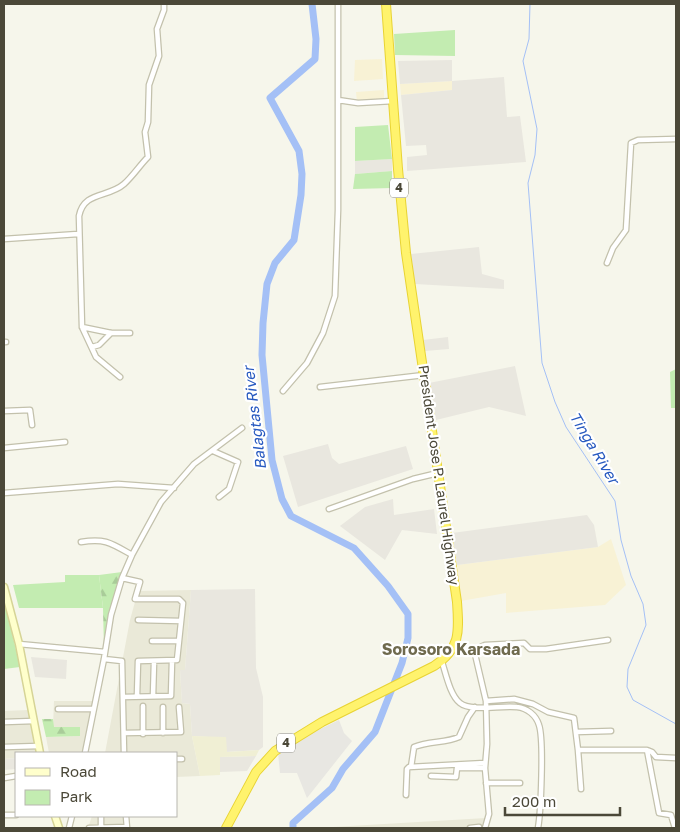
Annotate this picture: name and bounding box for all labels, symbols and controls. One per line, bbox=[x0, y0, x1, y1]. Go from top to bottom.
road number: 4 bbox=[390, 178, 408, 198]
water label: Balagtas River bbox=[238, 363, 270, 471]
street label: President Jose P. Laurel Highway bbox=[416, 364, 463, 586]
water label: Tinga River bbox=[565, 408, 625, 489]
district label: Sorosoro Karsada bbox=[382, 639, 520, 659]
road number: 4 bbox=[277, 734, 295, 752]
legend bbox=[15, 752, 178, 817]
text: Road bbox=[60, 762, 97, 780]
scale bar bbox=[505, 784, 620, 816]
text: Park bbox=[60, 787, 93, 805]
text: 200 m bbox=[512, 792, 556, 810]

